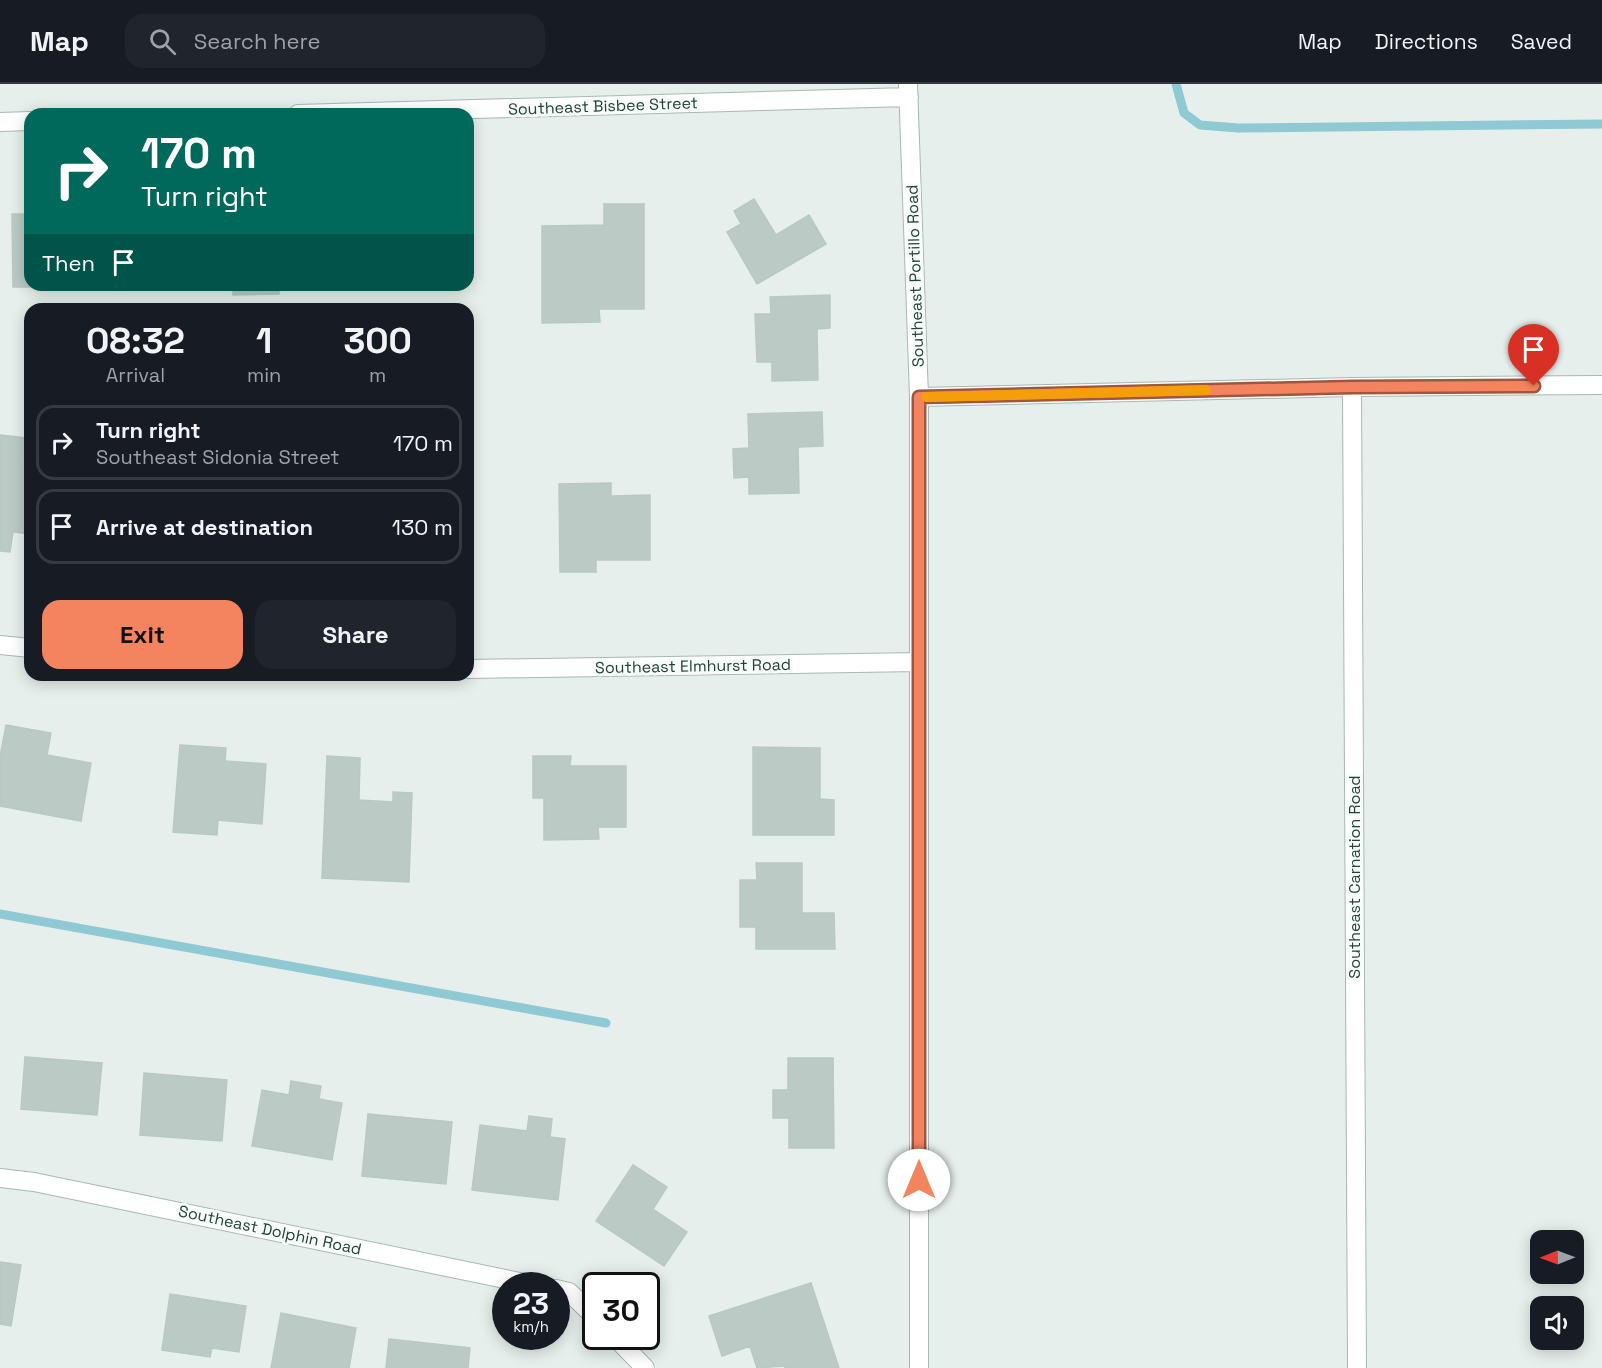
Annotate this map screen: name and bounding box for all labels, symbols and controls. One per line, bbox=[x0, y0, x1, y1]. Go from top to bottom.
search box bbox=[125, 14, 545, 68]
text: Map bbox=[30, 23, 89, 59]
icon: search bbox=[146, 25, 179, 58]
text: Search here bbox=[194, 27, 321, 55]
text: Map bbox=[1298, 28, 1342, 55]
text: Directions bbox=[1375, 28, 1478, 55]
text: Saved bbox=[1511, 28, 1572, 55]
street label: Southeast Bisbee Street bbox=[508, 92, 698, 120]
text: 170 m bbox=[141, 127, 257, 180]
icon: right bbox=[42, 132, 120, 210]
text: Turn right bbox=[141, 179, 268, 214]
street label: Southeast Portillo Road bbox=[901, 184, 929, 368]
icon: arrive bbox=[107, 246, 140, 279]
text: Then bbox=[42, 249, 95, 277]
text: 08:32 bbox=[86, 318, 185, 364]
text: 1 bbox=[256, 318, 272, 364]
text: 300 bbox=[343, 318, 412, 364]
pin bbox=[1508, 324, 1559, 386]
icon: arrive bbox=[1517, 333, 1550, 366]
text: Arrival bbox=[106, 362, 165, 388]
text: min bbox=[247, 362, 281, 388]
text: m bbox=[369, 362, 386, 388]
text: Turn right bbox=[96, 416, 201, 444]
icon: right bbox=[45, 426, 78, 459]
text: 170 m bbox=[393, 429, 453, 457]
text: Southeast Sidonia Street bbox=[96, 444, 340, 470]
icon: arrive bbox=[45, 510, 78, 543]
text: Arrive at destination bbox=[96, 513, 313, 541]
text: 130 m bbox=[392, 513, 453, 541]
button: Exit bbox=[42, 600, 243, 669]
button: Share bbox=[255, 600, 456, 669]
street label: Southeast Elmhurst Road bbox=[595, 654, 791, 678]
street label: Southeast Carnation Road bbox=[1344, 775, 1365, 979]
position arrow bbox=[887, 1148, 951, 1212]
street label: Southeast Dolphin Road bbox=[177, 1200, 363, 1260]
north arrow bbox=[1530, 1230, 1584, 1284]
map controls bbox=[1530, 1230, 1584, 1350]
speed limit sign: 30 bbox=[582, 1272, 660, 1350]
text: 23 bbox=[513, 1284, 549, 1323]
button: sound bbox=[1530, 1296, 1584, 1350]
text: km/h bbox=[513, 1317, 549, 1336]

